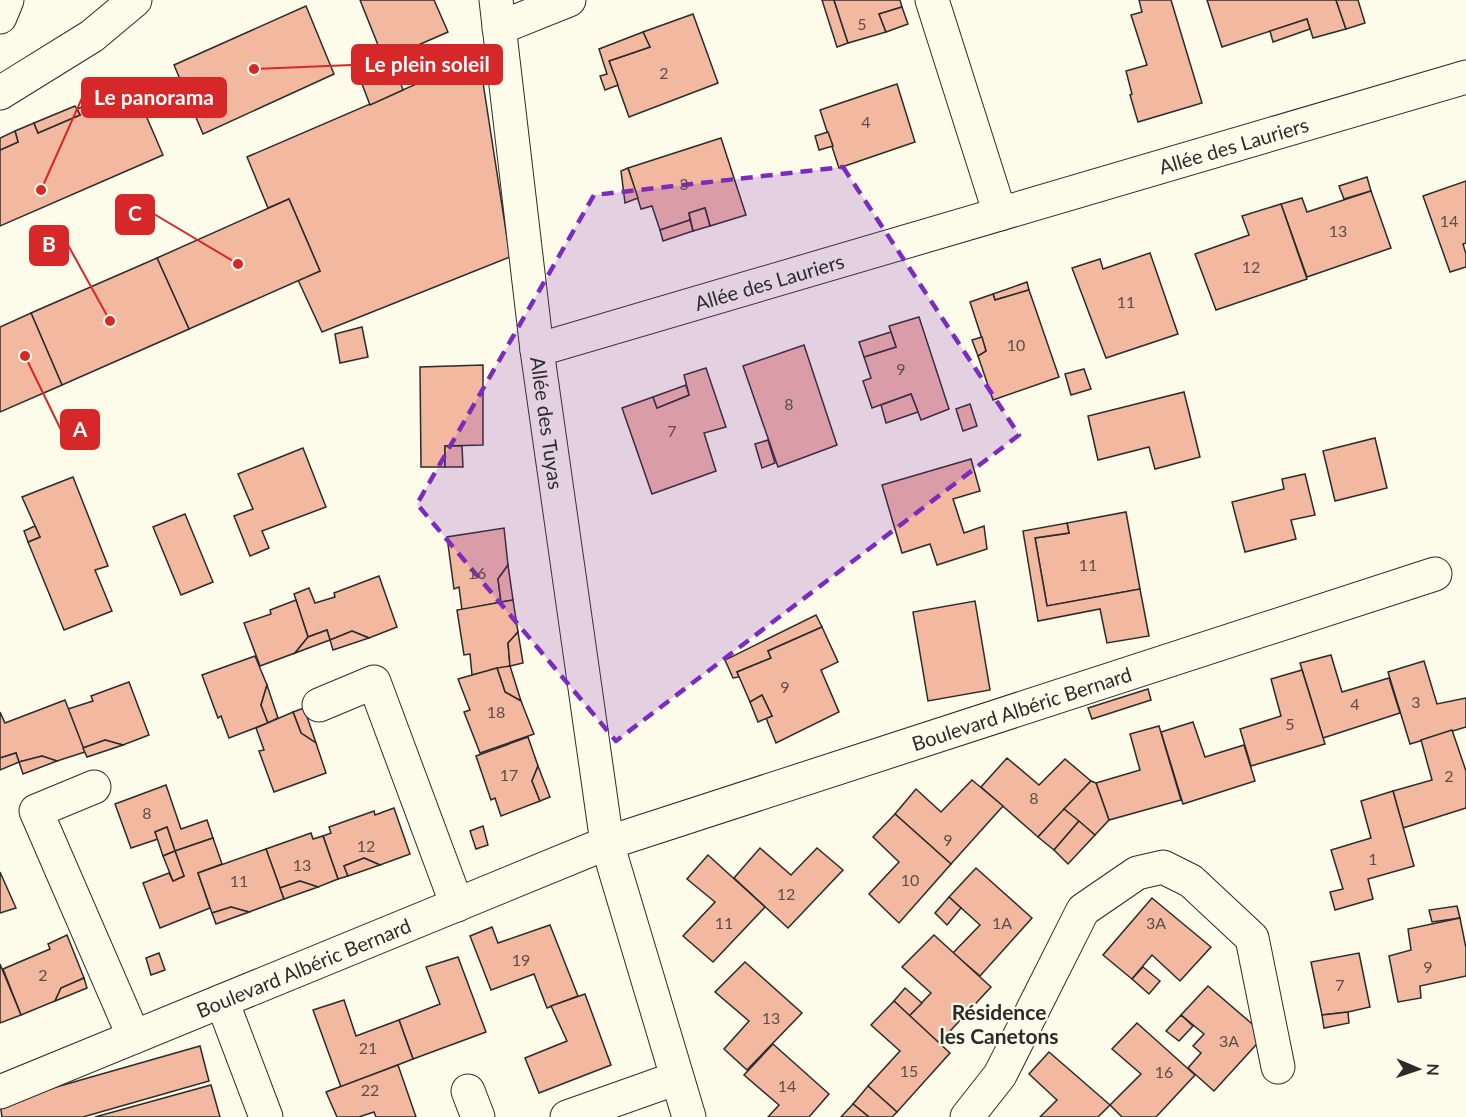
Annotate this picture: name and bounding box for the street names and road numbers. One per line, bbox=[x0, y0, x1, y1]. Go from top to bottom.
street label: Allée des Lauriers bbox=[1156, 112, 1311, 179]
street label: Allée des Lauriers bbox=[692, 248, 847, 315]
street label: Allée des Tuyas bbox=[526, 355, 569, 491]
street label: Boulevard Albéric Bernard bbox=[909, 661, 1134, 755]
street label: Boulevard Albéric Bernard bbox=[193, 913, 414, 1022]

